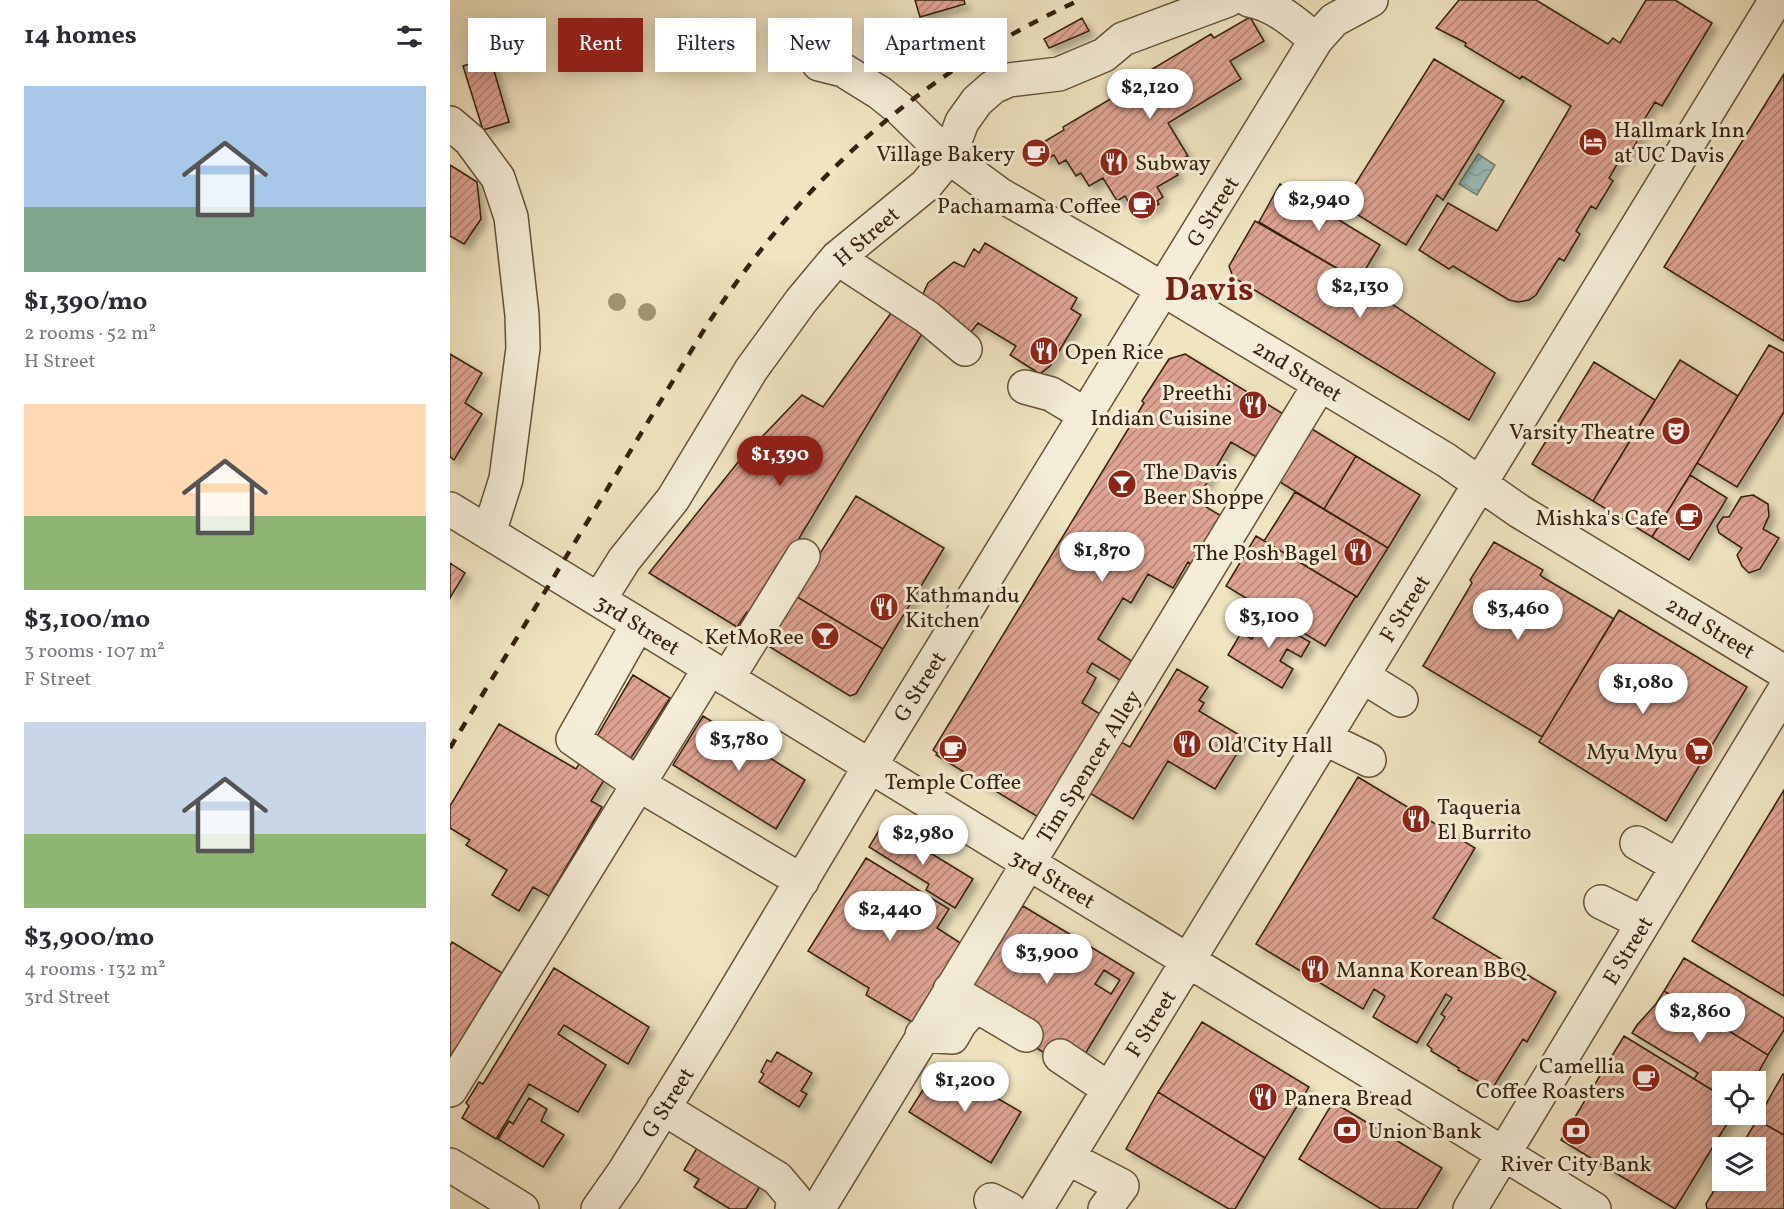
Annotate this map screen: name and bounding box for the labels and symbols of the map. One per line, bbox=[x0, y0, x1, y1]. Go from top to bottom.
pin: $2,120 bbox=[1101, 69, 1199, 120]
place label: Hallmark Inn at UC Davis bbox=[1614, 116, 1745, 172]
hotel icon: Hallmark Inn at UC Davis bbox=[1577, 126, 1609, 158]
cafe icon: Village Bakery bbox=[1020, 137, 1052, 169]
place label: Village Bakery bbox=[876, 140, 1015, 171]
restaurant icon: Subway bbox=[1098, 146, 1130, 178]
place label: Subway bbox=[1135, 149, 1211, 180]
street label: G Street bbox=[1180, 171, 1248, 254]
pin: $2,940 bbox=[1270, 181, 1368, 232]
cafe icon: Pachamama Coffee bbox=[1126, 189, 1158, 221]
place label: Pachamama Coffee bbox=[937, 192, 1121, 223]
street label: H Street bbox=[828, 200, 908, 275]
district label: Davis bbox=[1164, 268, 1254, 315]
pin: $2,130 bbox=[1311, 268, 1409, 319]
street label: 2nd Street bbox=[1246, 333, 1348, 411]
restaurant icon: Open Rice bbox=[1028, 335, 1060, 367]
place label: Open Rice bbox=[1065, 338, 1164, 369]
place label: Preethi Indian Cuisine bbox=[1091, 379, 1232, 435]
restaurant icon: Preethi Indian Cuisine bbox=[1237, 389, 1269, 421]
theatre icon: Varsity Theatre bbox=[1660, 415, 1692, 447]
place label: Varsity Theatre bbox=[1509, 418, 1655, 449]
pin: $1,390 bbox=[731, 436, 829, 487]
place label: The Davis Beer Shoppe bbox=[1143, 458, 1264, 514]
bar icon: The Davis Beer Shoppe bbox=[1106, 468, 1138, 500]
cafe icon: Mishka's Cafe bbox=[1673, 501, 1705, 533]
place label: Mishka's Cafe bbox=[1536, 504, 1668, 535]
pin: $1,870 bbox=[1053, 532, 1151, 583]
restaurant icon: The Posh Bagel bbox=[1342, 536, 1374, 568]
place label: The Posh Bagel bbox=[1193, 539, 1337, 570]
street label: F Street bbox=[1373, 569, 1439, 649]
place label: Kathmandu Kitchen bbox=[905, 581, 1020, 637]
street label: 3rd Street bbox=[588, 588, 685, 665]
pin: $3,460 bbox=[1469, 590, 1567, 641]
street label: 2nd Street bbox=[1659, 590, 1761, 668]
restaurant icon: Kathmandu Kitchen bbox=[868, 591, 900, 623]
pin: $3,100 bbox=[1220, 598, 1318, 649]
bar icon: KetMoRee bbox=[809, 620, 841, 652]
place label: KetMoRee bbox=[705, 623, 804, 654]
street label: G Street bbox=[887, 646, 955, 729]
pin: $1,080 bbox=[1594, 664, 1692, 715]
street label: Tim Spencer Alley bbox=[1031, 685, 1150, 850]
pin: $3,780 bbox=[690, 721, 788, 772]
restaurant icon: Old City Hall bbox=[1171, 728, 1203, 760]
place label: Old City Hall bbox=[1208, 731, 1333, 762]
cafe icon: Temple Coffee bbox=[937, 733, 969, 765]
supermarket icon: Myu Myu bbox=[1683, 735, 1715, 767]
place label: Myu Myu bbox=[1586, 738, 1678, 769]
place label: Temple Coffee bbox=[885, 768, 1021, 799]
place label: Taqueria El Burrito bbox=[1437, 793, 1532, 849]
restaurant icon: Taqueria El Burrito bbox=[1400, 803, 1432, 835]
pin: $2,980 bbox=[874, 815, 972, 866]
street label: 3rd Street bbox=[1003, 842, 1101, 918]
pin: $2,440 bbox=[841, 891, 939, 942]
street label: E Street bbox=[1596, 911, 1662, 992]
pin: $3,900 bbox=[998, 934, 1096, 985]
restaurant icon: Manna Korean BBQ bbox=[1299, 953, 1331, 985]
place label: Manna Korean BBQ bbox=[1336, 956, 1527, 987]
street label: F Street bbox=[1119, 984, 1185, 1064]
pin: $2,860 bbox=[1651, 993, 1749, 1044]
place label: Camellia Coffee Roasters bbox=[1476, 1052, 1625, 1108]
street label: G Street bbox=[635, 1062, 703, 1145]
pin: $1,200 bbox=[916, 1062, 1014, 1113]
cafe icon: Camellia Coffee Roasters bbox=[1630, 1062, 1662, 1094]
restaurant icon: Panera Bread bbox=[1247, 1081, 1279, 1113]
place label: Panera Bread bbox=[1284, 1084, 1413, 1115]
bank icon: Union Bank bbox=[1331, 1114, 1363, 1146]
bank icon: River City Bank bbox=[1560, 1115, 1592, 1147]
place label: Union Bank bbox=[1368, 1117, 1482, 1148]
place label: River City Bank bbox=[1500, 1150, 1652, 1181]

